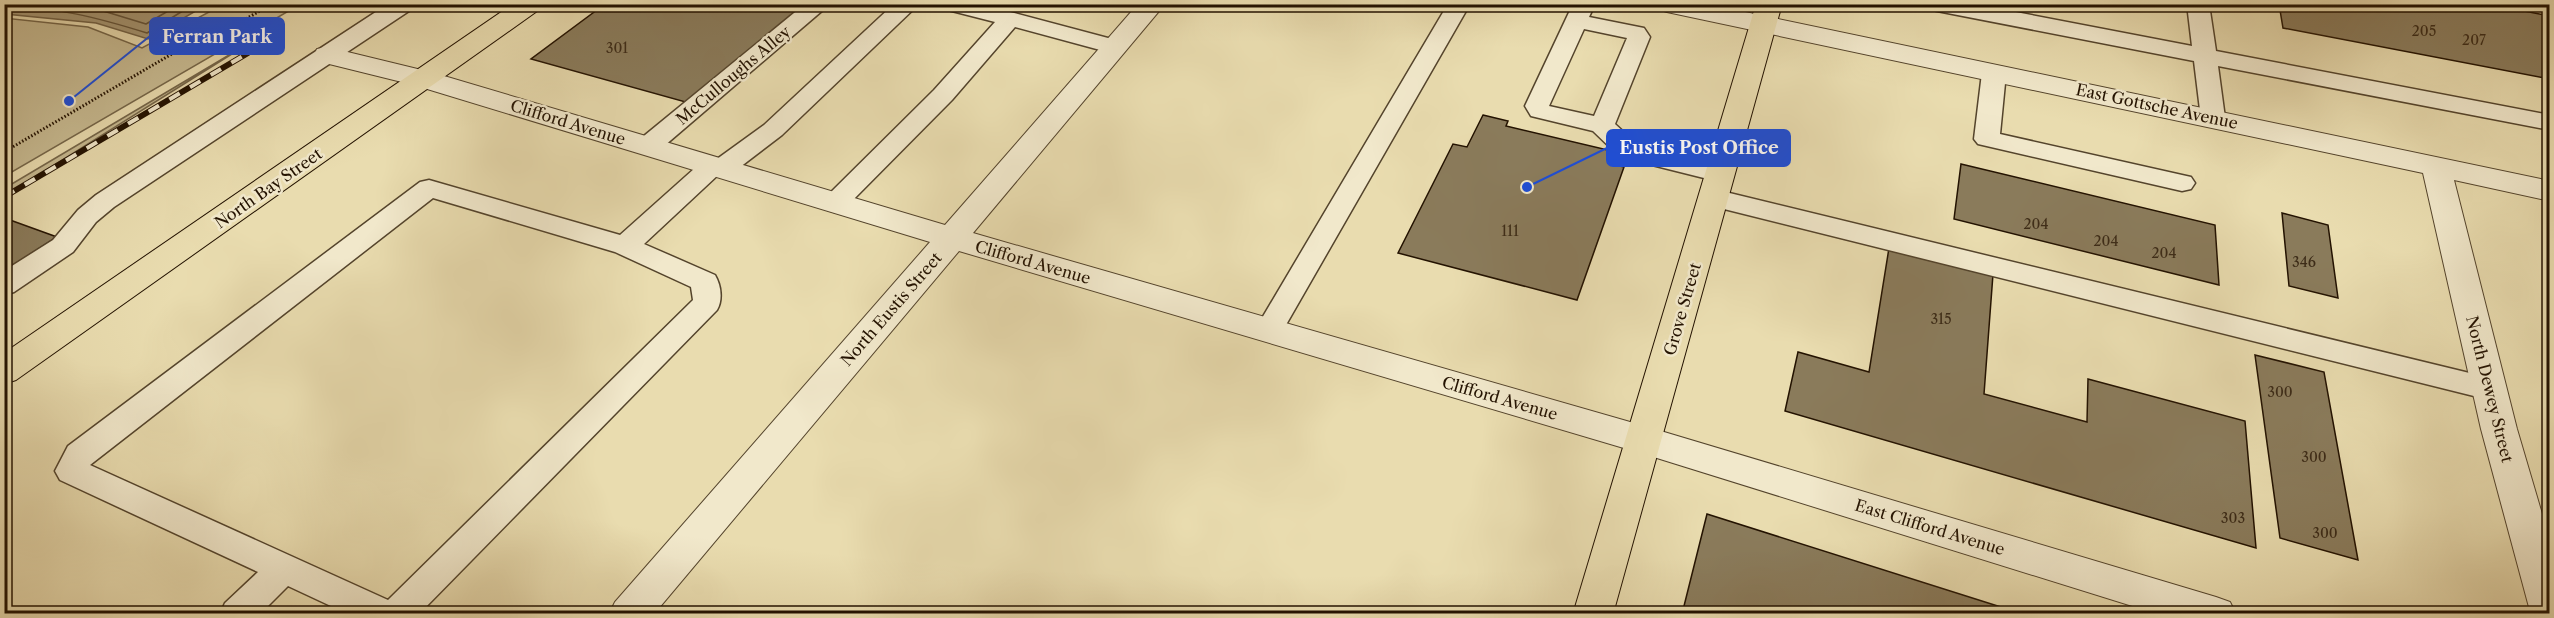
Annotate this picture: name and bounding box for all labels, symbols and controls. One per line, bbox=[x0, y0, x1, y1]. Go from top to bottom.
callout: Ferran Park bbox=[150, 18, 284, 54]
street label: McCulloughs Alley bbox=[672, 21, 795, 129]
house number: 205 bbox=[2412, 22, 2436, 40]
text: Ferran Park bbox=[162, 26, 273, 48]
house number: 207 bbox=[2462, 31, 2486, 49]
house number: 301 bbox=[606, 39, 628, 57]
street label: East Gottsche Avenue bbox=[2074, 79, 2240, 133]
street label: Clifford Avenue bbox=[508, 95, 628, 149]
callout: Eustis Post Office bbox=[1607, 130, 1790, 166]
text: Eustis Post Office bbox=[1619, 137, 1779, 159]
street label: North Bay Street bbox=[210, 143, 326, 232]
house number: 204 bbox=[2023, 215, 2049, 233]
house number: 111 bbox=[1501, 222, 1519, 240]
house number: 204 bbox=[2093, 232, 2119, 250]
street label: Clifford Avenue bbox=[973, 236, 1093, 288]
house number: 204 bbox=[2151, 244, 2177, 262]
street label: North Eustis Street bbox=[836, 248, 946, 370]
house number: 346 bbox=[2292, 253, 2316, 271]
street label: Grove Street bbox=[1659, 260, 1705, 358]
house number: 315 bbox=[1930, 310, 1952, 328]
street label: North Dewey Street bbox=[2462, 314, 2518, 465]
street label: Clifford Avenue bbox=[1440, 372, 1560, 424]
house number: 300 bbox=[2267, 383, 2293, 401]
house number: 300 bbox=[2301, 448, 2327, 466]
street label: East Clifford Avenue bbox=[1853, 495, 2007, 559]
house number: 303 bbox=[2221, 509, 2245, 527]
house number: 300 bbox=[2312, 524, 2338, 542]

